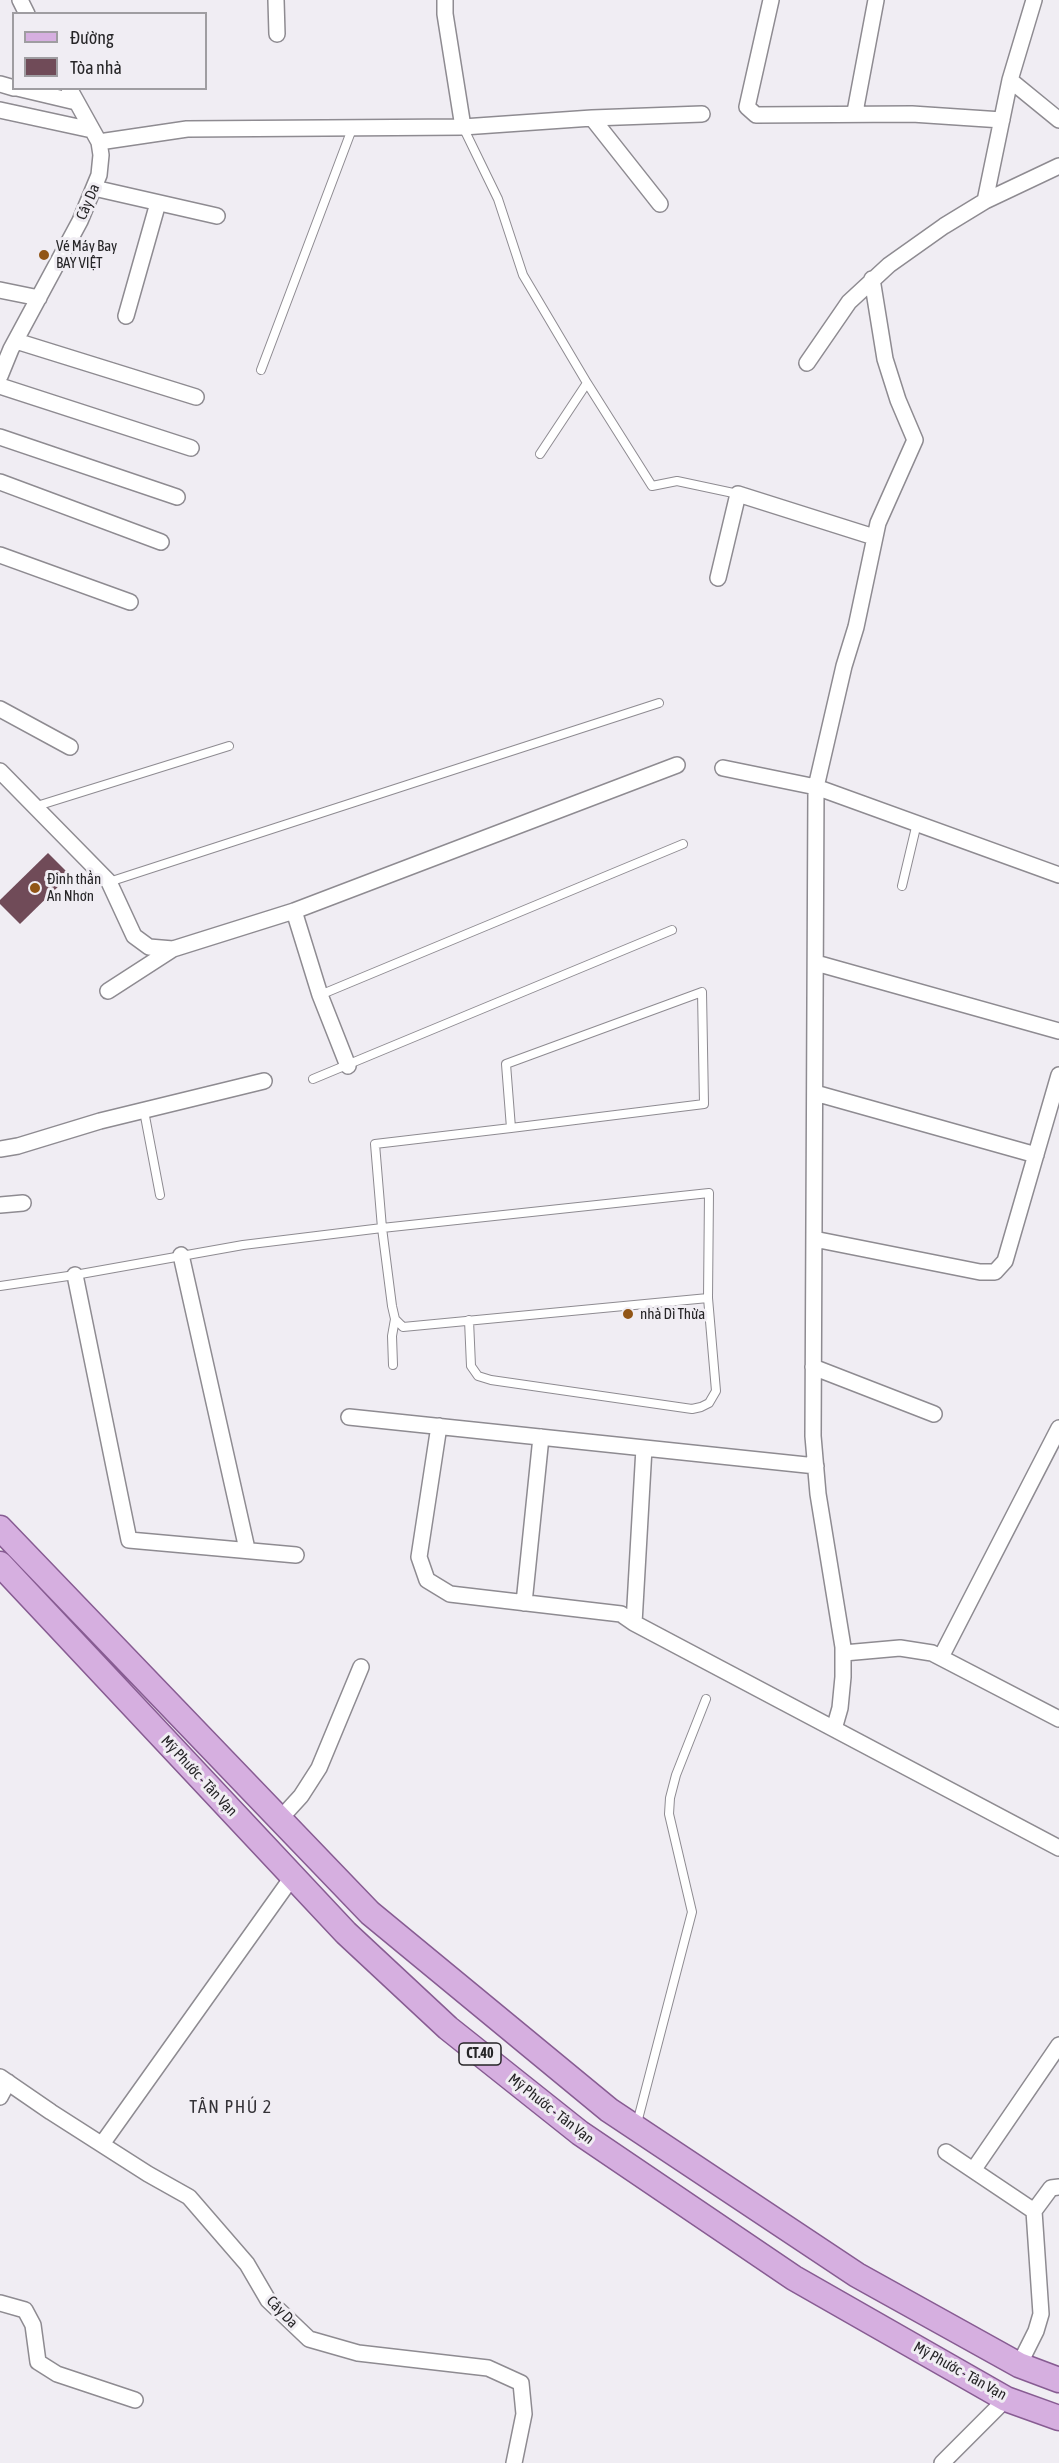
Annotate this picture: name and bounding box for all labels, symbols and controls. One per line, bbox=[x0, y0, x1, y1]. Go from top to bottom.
legend bbox=[12, 12, 207, 90]
text: Đường bbox=[70, 27, 114, 48]
text: Tòa nhà bbox=[70, 57, 122, 78]
street label: Cây Da bbox=[72, 181, 104, 223]
place label: Vé Máy Bay BAY VIỆT bbox=[56, 237, 117, 272]
marker: Vé Máy Bay BAY VIỆT bbox=[37, 248, 51, 262]
place label: Đình thần An Nhơn bbox=[47, 870, 101, 905]
marker: Đình thần An Nhơn bbox=[28, 881, 42, 895]
place label: nhà Dì Thừa bbox=[640, 1305, 705, 1323]
marker: nhà Dì Thừa bbox=[621, 1307, 635, 1321]
street label: Mỹ Phước - Tân Vạn bbox=[157, 1732, 241, 1820]
road number: CT.40 bbox=[459, 2043, 501, 2065]
street label: Mỹ Phước - Tân Vạn bbox=[505, 2070, 597, 2148]
district label: TÂN PHÚ 2 bbox=[189, 2096, 273, 2118]
street label: Cây Da bbox=[263, 2292, 301, 2332]
street label: Mỹ Phước - Tân Vạn bbox=[910, 2338, 1010, 2404]

